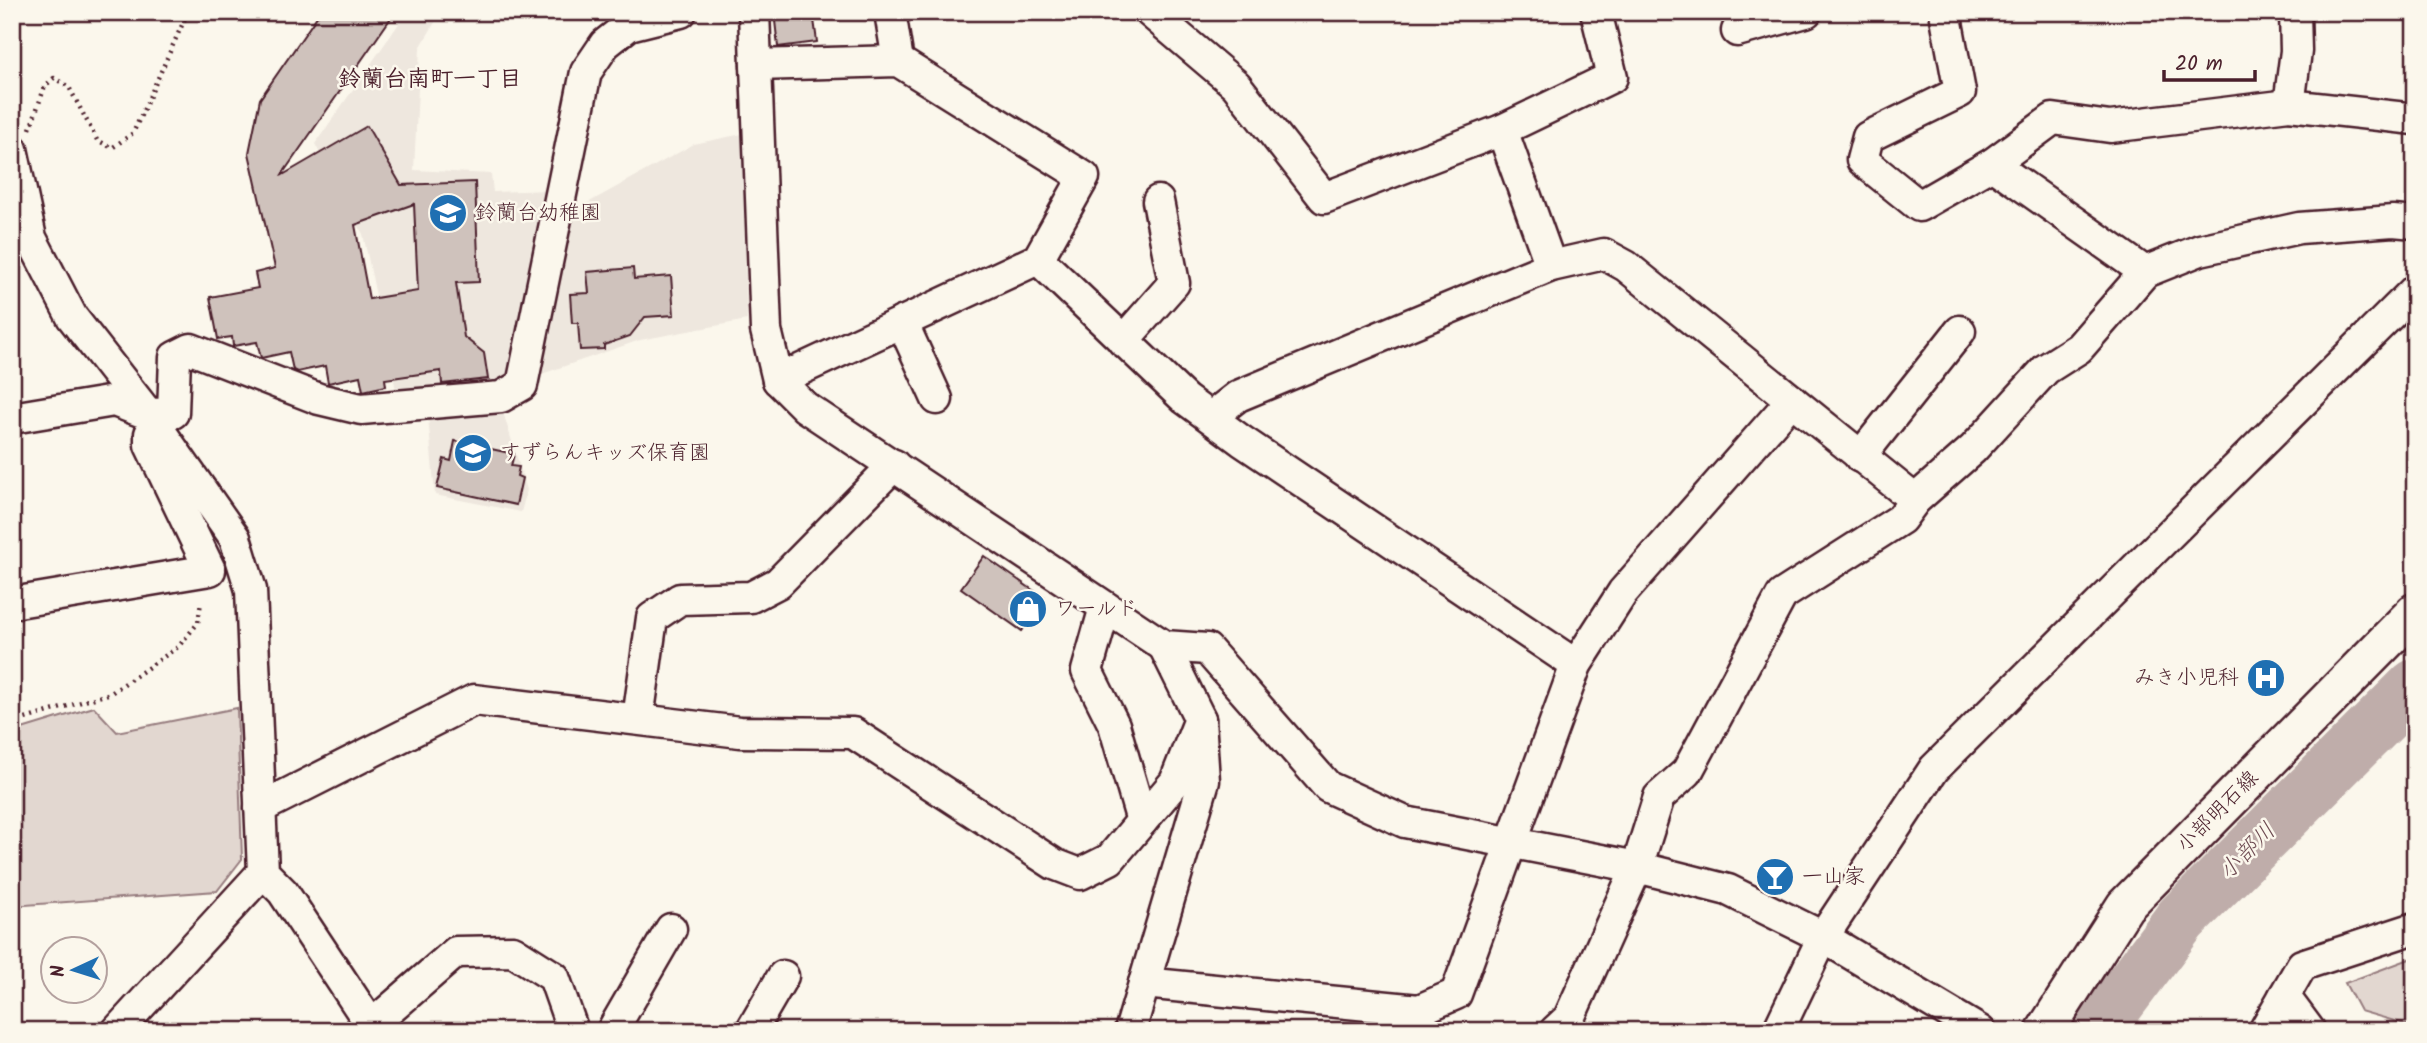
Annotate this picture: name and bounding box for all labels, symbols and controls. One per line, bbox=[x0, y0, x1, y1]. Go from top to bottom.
scale bar bbox=[2164, 38, 2256, 82]
text: 20 m bbox=[2175, 48, 2223, 81]
district label: 鈴蘭台南町一丁目 bbox=[338, 62, 522, 98]
school or university icon: 鈴蘭台幼稚園 bbox=[427, 192, 469, 234]
place label: 鈴蘭台幼稚園 bbox=[475, 197, 601, 230]
school or university icon: すずらんキッズ保育園 bbox=[452, 432, 494, 474]
place label: すずらんキッズ保育園 bbox=[500, 437, 710, 470]
shop icon: ワールド bbox=[1007, 588, 1049, 630]
place label: ワールド bbox=[1055, 593, 1138, 626]
hospital icon: みき小児科 bbox=[2245, 657, 2287, 699]
place label: みき小児科 bbox=[2134, 662, 2239, 695]
street label: 小部明石線 bbox=[2169, 763, 2267, 861]
water label: 小部川 bbox=[2211, 815, 2285, 889]
bar icon: 一山家 bbox=[1754, 856, 1796, 898]
place label: 一山家 bbox=[1802, 861, 1865, 894]
north arrow bbox=[38, 934, 108, 1004]
text: N bbox=[44, 964, 74, 978]

